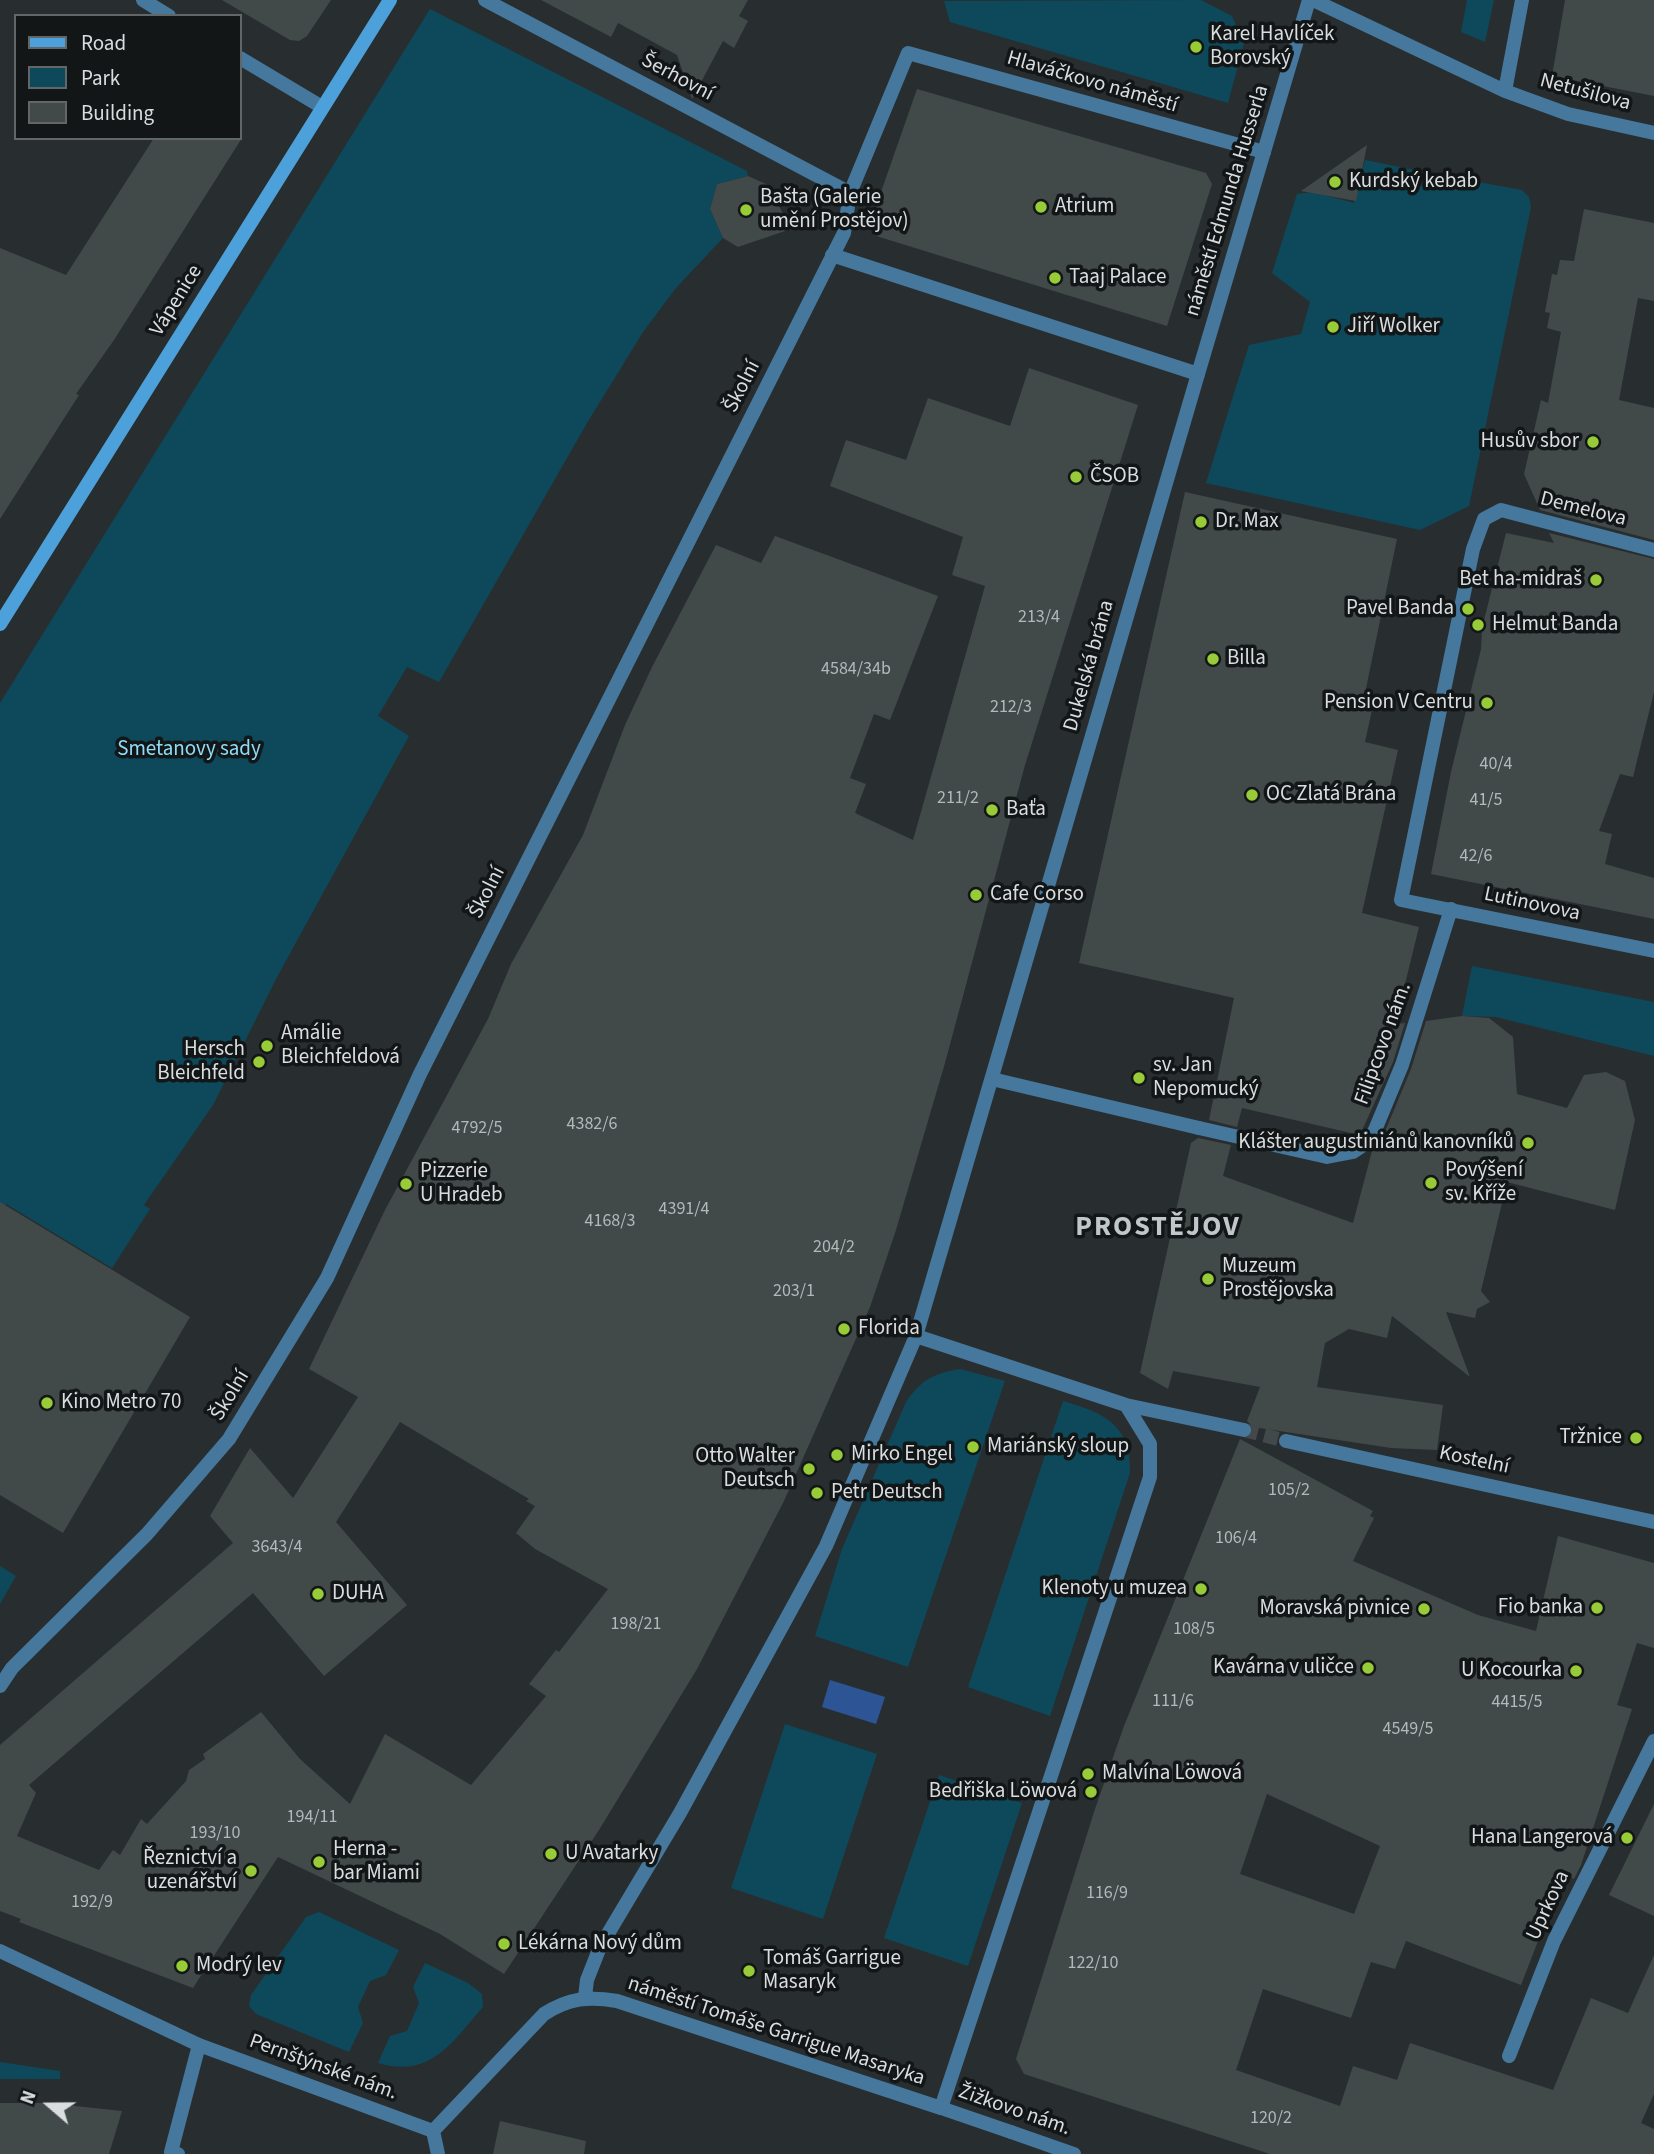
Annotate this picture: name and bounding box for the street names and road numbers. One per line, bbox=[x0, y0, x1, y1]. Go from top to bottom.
street label: Hlaváčkovo náměstí bbox=[1004, 47, 1180, 119]
street label: Šerhovní bbox=[637, 49, 717, 107]
street label: Netušilova bbox=[1537, 69, 1633, 117]
street label: náměstí Edmunda Husserla bbox=[1181, 82, 1275, 320]
street label: Vápenice bbox=[145, 261, 209, 341]
street label: Školní bbox=[719, 357, 767, 417]
street label: Demelova bbox=[1537, 487, 1629, 533]
street label: Dukelská brána bbox=[1059, 598, 1121, 734]
street label: Školní bbox=[464, 863, 512, 923]
street label: Lutinovova bbox=[1482, 883, 1582, 927]
street label: Filipcovo nám. bbox=[1350, 979, 1418, 1109]
street label: Školní bbox=[206, 1366, 256, 1426]
street label: Kostelní bbox=[1437, 1441, 1511, 1481]
street label: Uprkova bbox=[1522, 1867, 1576, 1945]
street label: náměstí Tomáše Garrigue Masaryka bbox=[624, 1972, 928, 2092]
street label: Pernštýnské nám. bbox=[246, 2030, 400, 2106]
street label: Žižkovo nám. bbox=[955, 2080, 1073, 2142]

